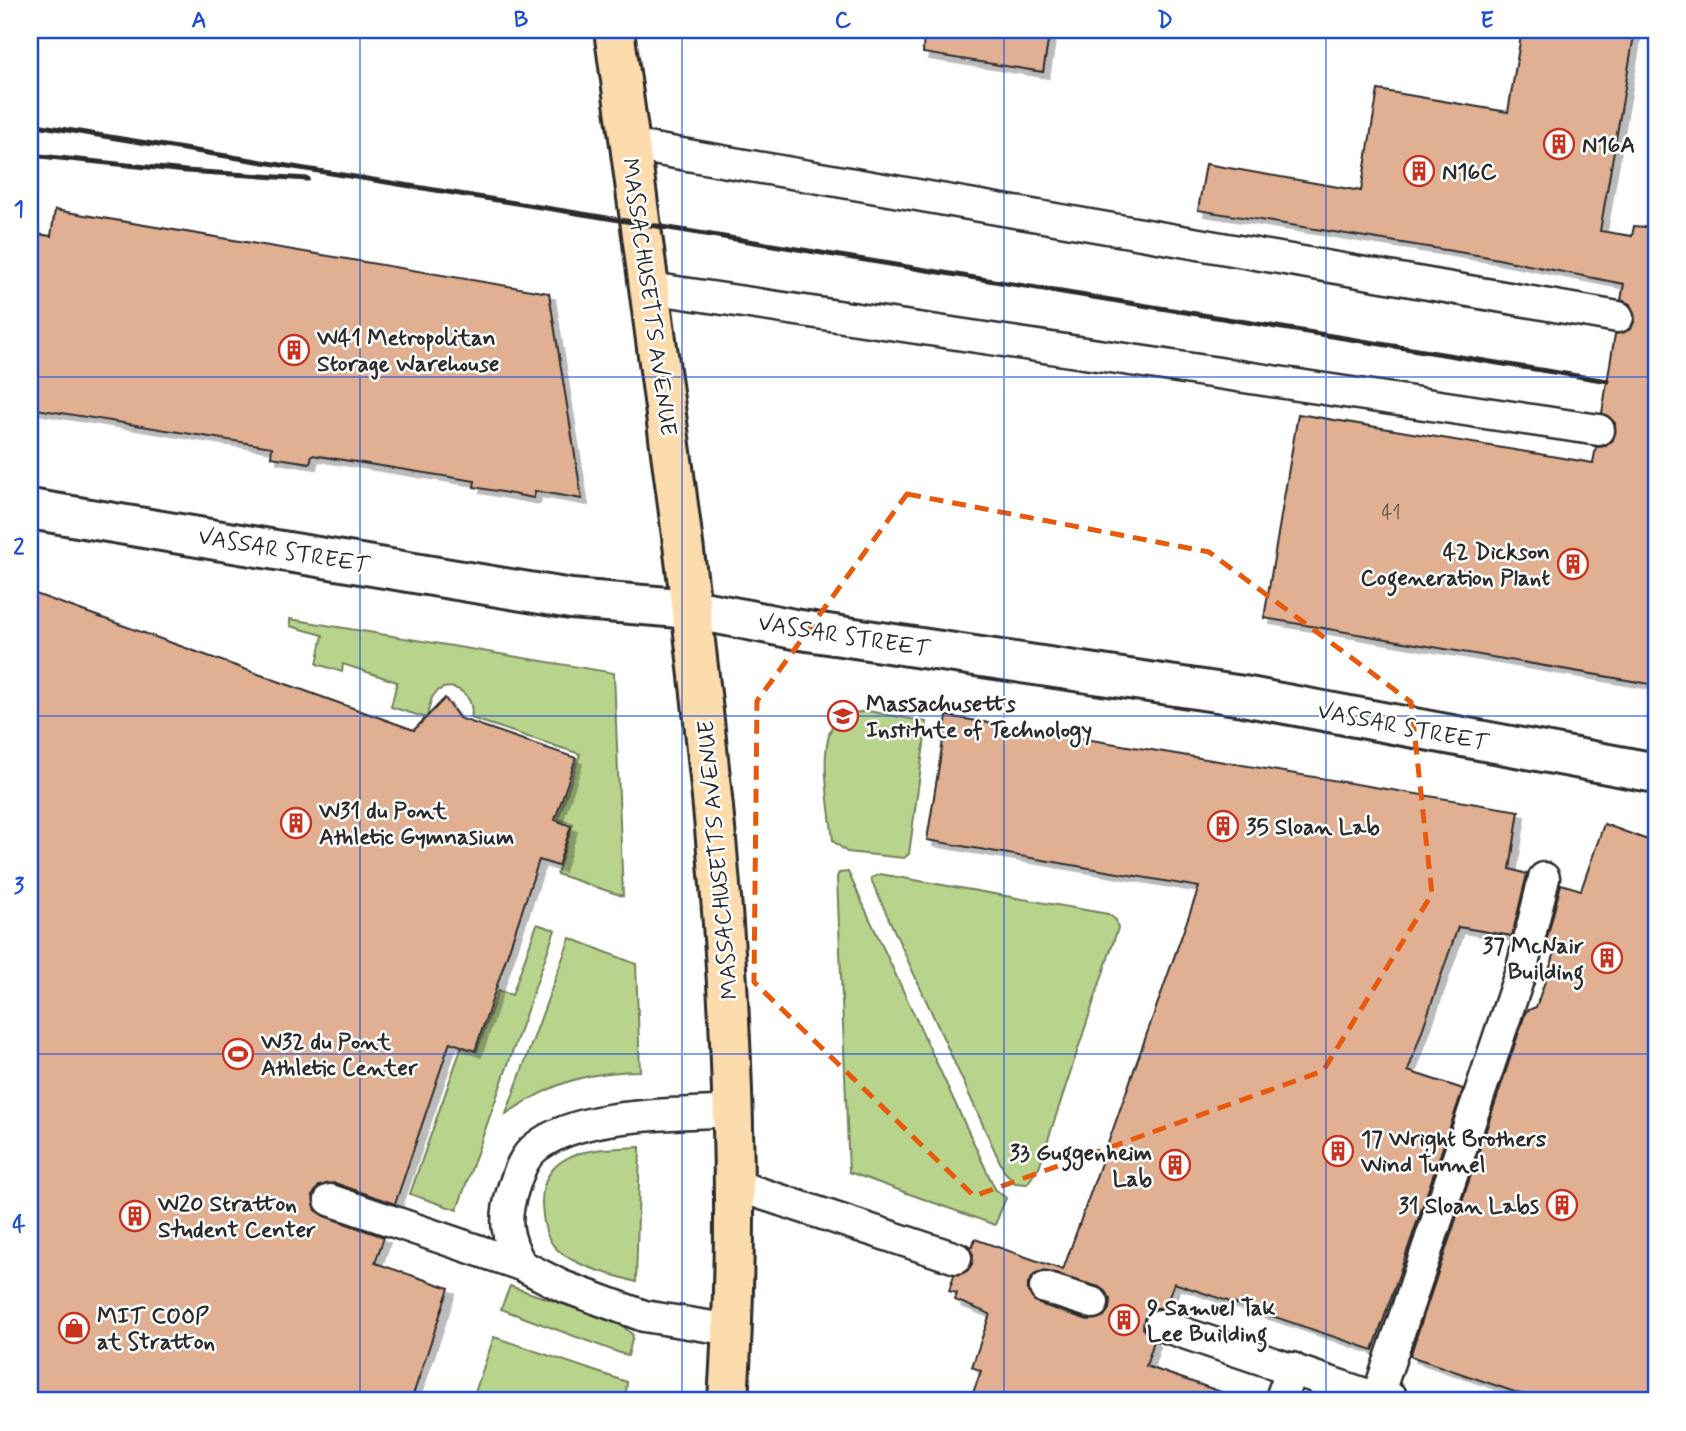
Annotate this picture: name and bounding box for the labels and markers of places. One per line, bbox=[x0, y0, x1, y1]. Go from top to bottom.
building icon: N16A bbox=[1542, 127, 1576, 161]
place label: N16A bbox=[1582, 131, 1635, 161]
building icon: N16C bbox=[1402, 154, 1436, 188]
place label: N16C bbox=[1442, 158, 1497, 188]
place label: W41 Metropolitan Storage Warehouse bbox=[316, 324, 499, 380]
building icon: W41 Metropolitan Storage Warehouse bbox=[277, 333, 311, 367]
place label: 42 Dickson Cogeneration Plant bbox=[1360, 538, 1550, 597]
building icon: 42 Dickson Cogeneration Plant bbox=[1556, 547, 1590, 581]
place label: Massachusetts Institute of Technology bbox=[866, 690, 1092, 748]
school or university icon: Massachusetts Institute of Technology bbox=[826, 699, 860, 733]
place label: W31 du Pont Athletic Gymnasium bbox=[318, 797, 514, 853]
building icon: W31 du Pont Athletic Gymnasium bbox=[279, 806, 313, 840]
building icon: 35 Sloan Lab bbox=[1206, 809, 1240, 843]
place label: 35 Sloan Lab bbox=[1246, 813, 1380, 843]
place label: 37 McNair Building bbox=[1483, 932, 1584, 991]
building icon: 37 McNair Building bbox=[1590, 941, 1624, 975]
place label: W32 du Pont Athletic Center bbox=[260, 1028, 419, 1084]
sports icon: W32 du Pont Athletic Center bbox=[221, 1037, 255, 1071]
place label: 17 Wright Brothers Wind Tunnel bbox=[1360, 1125, 1547, 1181]
building icon: 17 Wright Brothers Wind Tunnel bbox=[1321, 1134, 1355, 1168]
place label: 33 Guggenheim Lab bbox=[1010, 1139, 1152, 1195]
building icon: 33 Guggenheim Lab bbox=[1158, 1148, 1192, 1182]
building icon: 31 Sloan Labs bbox=[1545, 1188, 1579, 1222]
place label: W20 Stratton Student Center bbox=[157, 1190, 316, 1246]
place label: 31 Sloan Labs bbox=[1398, 1192, 1539, 1222]
building icon: W20 Stratton Student Center bbox=[118, 1199, 152, 1233]
place label: 9 Samuel Tak Lee Building bbox=[1147, 1294, 1276, 1353]
place label: MIT COOP at Stratton bbox=[97, 1302, 215, 1358]
building icon: 9 Samuel Tak Lee Building bbox=[1107, 1303, 1141, 1337]
shop icon: MIT COOP at Stratton bbox=[57, 1311, 91, 1345]

